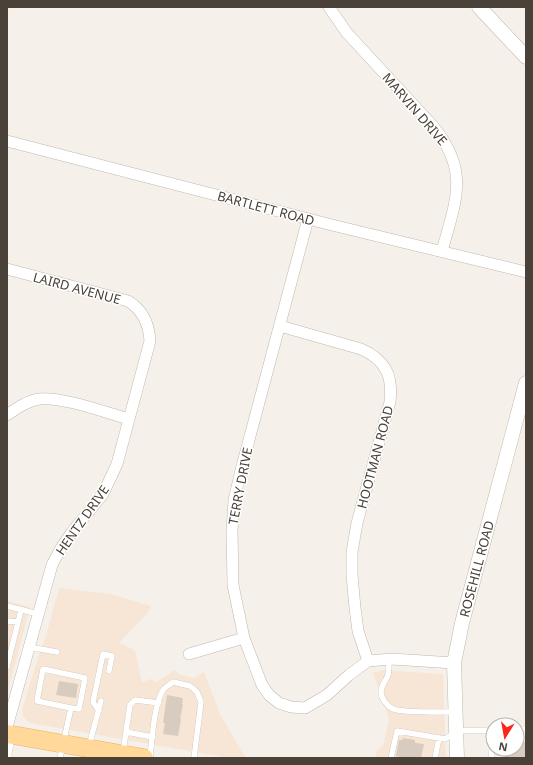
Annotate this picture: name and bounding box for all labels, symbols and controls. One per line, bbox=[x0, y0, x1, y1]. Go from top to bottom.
street label: MARVIN DRIVE bbox=[378, 69, 452, 149]
street label: BARTLETT ROAD bbox=[215, 186, 317, 230]
street label: LAIRD AVENUE bbox=[31, 268, 123, 308]
street label: HOOTMAN ROAD bbox=[353, 404, 397, 510]
street label: TERRY DRIVE bbox=[224, 446, 256, 526]
street label: HENTZ DRIVE bbox=[51, 481, 113, 559]
street label: ROSEHILL ROAD bbox=[455, 518, 498, 619]
north arrow bbox=[485, 717, 525, 757]
text: N bbox=[497, 739, 509, 756]

